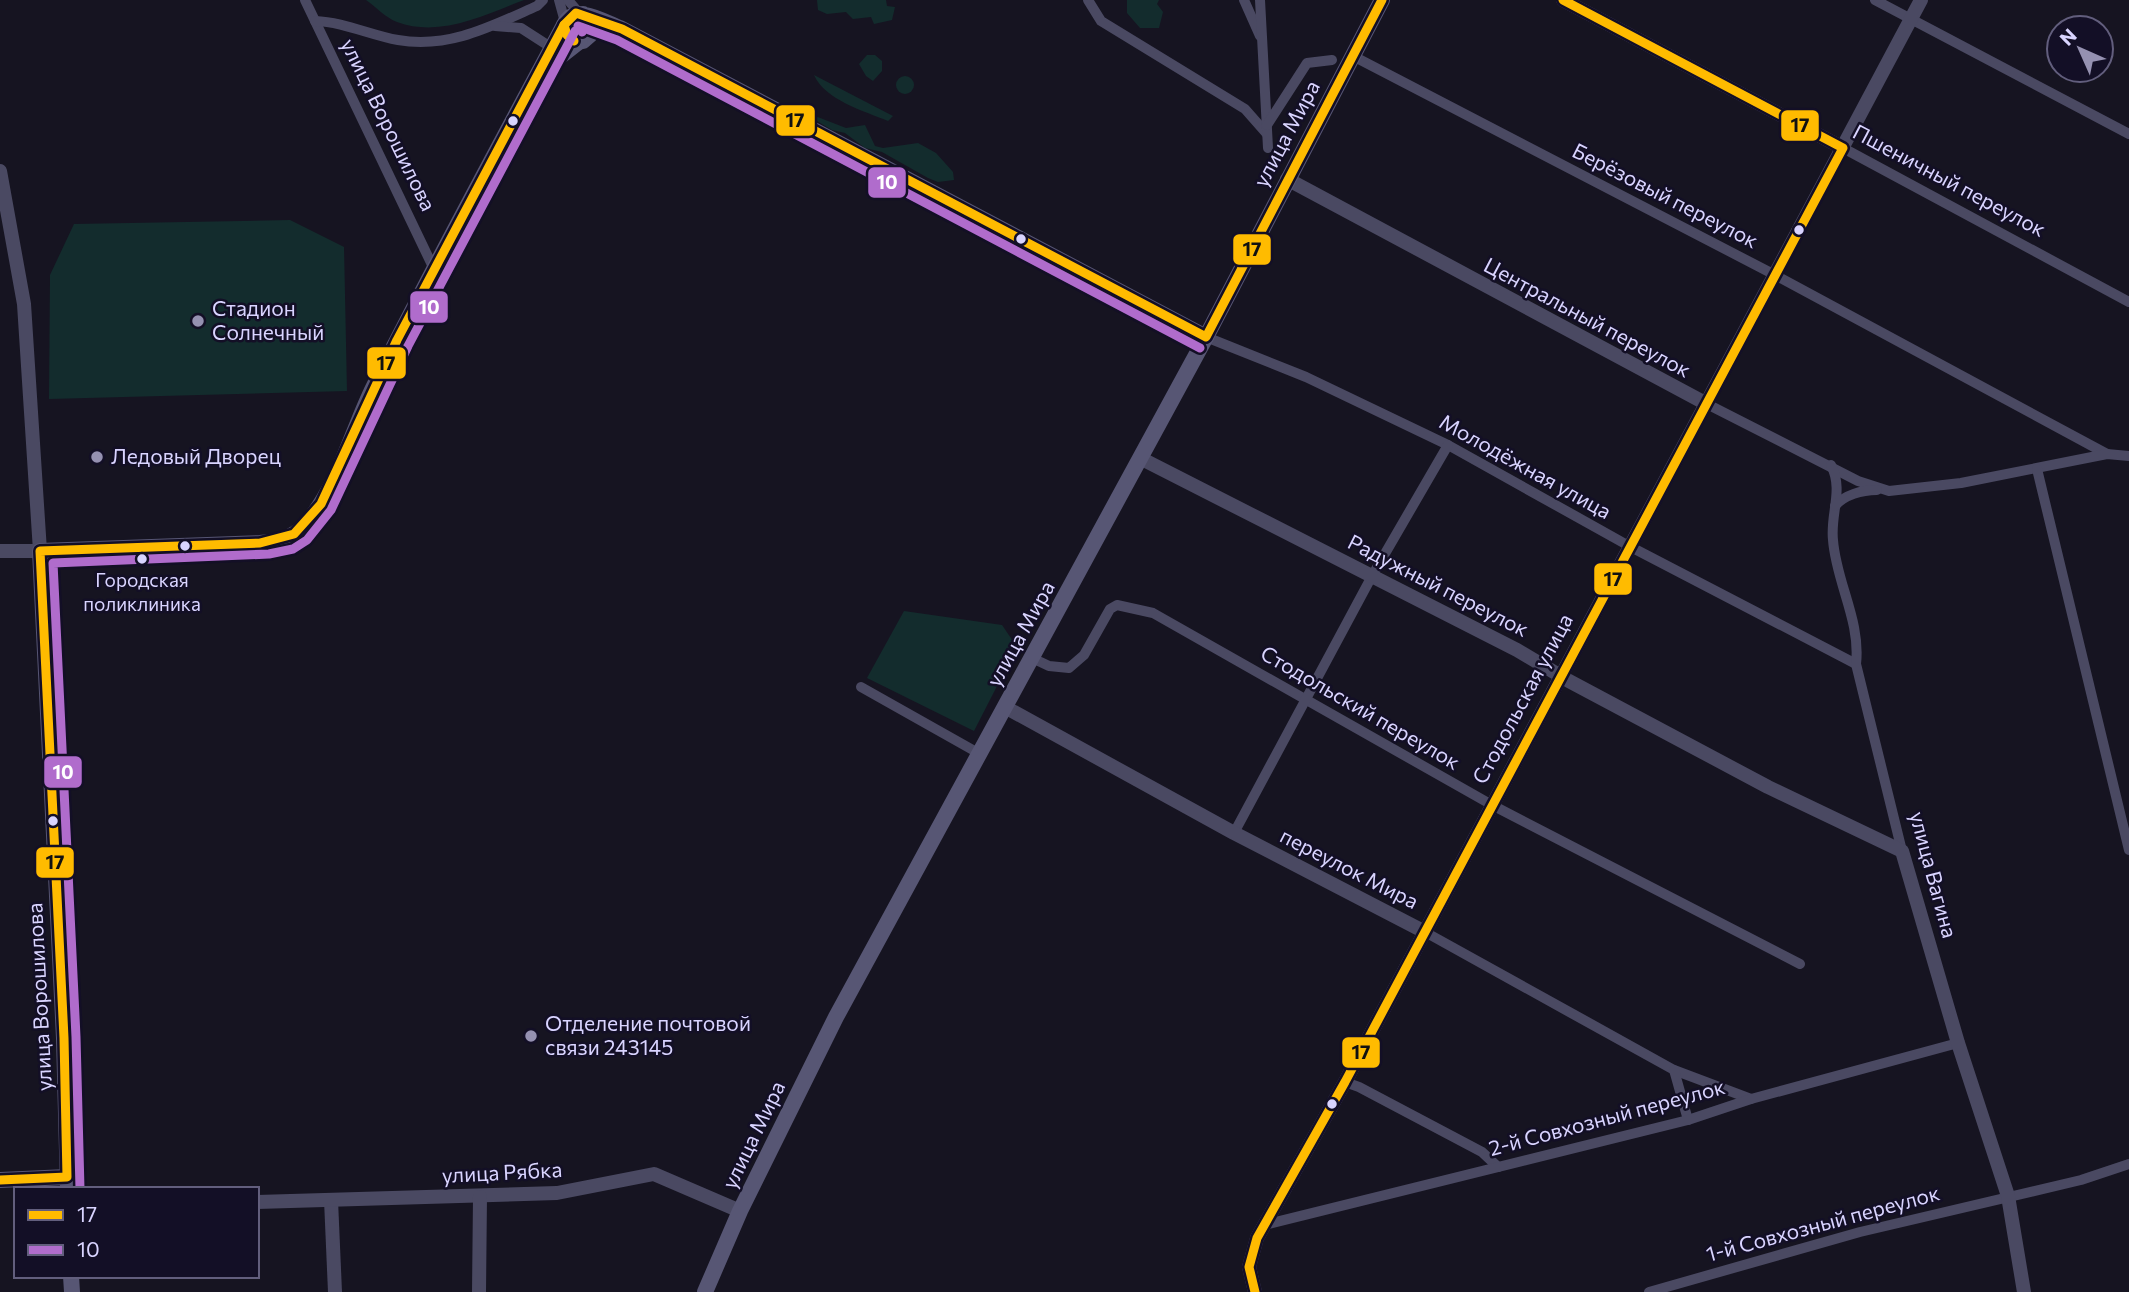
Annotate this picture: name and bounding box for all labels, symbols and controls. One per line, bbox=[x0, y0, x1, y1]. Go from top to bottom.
north arrow bbox=[2045, 14, 2115, 84]
text: N bbox=[2054, 23, 2081, 50]
street label: улица Ворошилова bbox=[337, 34, 442, 215]
street label: улица Мира bbox=[1247, 76, 1324, 191]
line badge: 17 bbox=[775, 104, 816, 137]
text: 17 bbox=[785, 108, 805, 131]
line badge: 17 bbox=[1780, 109, 1820, 142]
text: 17 bbox=[1790, 113, 1810, 136]
unlabelled marker bbox=[506, 114, 520, 128]
street label: Пшеничный переулок bbox=[1849, 118, 2050, 241]
street label: Берёзовый переулок bbox=[1569, 137, 1763, 252]
line badge: 10 bbox=[867, 166, 907, 199]
text: 10 bbox=[876, 170, 898, 193]
unlabelled marker bbox=[1792, 223, 1806, 237]
unlabelled marker bbox=[1014, 232, 1028, 246]
line badge: 17 bbox=[1232, 233, 1272, 266]
text: 17 bbox=[1242, 237, 1262, 260]
street label: Центральный переулок bbox=[1480, 252, 1695, 382]
line badge: 10 bbox=[409, 290, 449, 324]
place label: Стадион Солнечный bbox=[212, 295, 324, 344]
text: 10 bbox=[418, 295, 440, 318]
marker: Стадион Солнечный bbox=[190, 313, 206, 329]
line badge: 17 bbox=[366, 346, 407, 380]
text: 17 bbox=[376, 351, 396, 374]
street label: Молодёжная улица bbox=[1436, 408, 1616, 523]
place label: Ледовый Дворец bbox=[111, 443, 281, 468]
marker: Ледовый Дворец bbox=[89, 449, 105, 465]
street label: Радужный переулок bbox=[1344, 528, 1533, 641]
unlabelled marker bbox=[178, 539, 192, 553]
marker: Городская поликлиника bbox=[135, 552, 149, 566]
line badge: 17 bbox=[1593, 562, 1633, 596]
text: 17 bbox=[1603, 567, 1623, 590]
place label: Городская поликлиника bbox=[83, 568, 201, 615]
street label: улица Мира bbox=[980, 576, 1059, 690]
street label: Стодольская улица bbox=[1466, 609, 1577, 788]
street label: Стодольский переулок bbox=[1257, 639, 1465, 774]
line badge: 10 bbox=[43, 755, 83, 789]
text: 10 bbox=[52, 760, 74, 783]
street label: улица Вагина bbox=[1906, 809, 1963, 941]
unlabelled marker bbox=[46, 814, 60, 828]
street label: переулок Мира bbox=[1276, 822, 1423, 913]
line badge: 17 bbox=[35, 846, 75, 879]
text: 17 bbox=[45, 850, 65, 873]
street label: улица Ворошилова bbox=[21, 902, 56, 1092]
place label: Отделение почтовой связи 243145 bbox=[545, 1010, 751, 1059]
marker: Отделение почтовой связи 243145 bbox=[523, 1028, 539, 1044]
line badge: 17 bbox=[1341, 1036, 1381, 1069]
text: 17 bbox=[1351, 1040, 1371, 1063]
street label: 2-й Совхозный переулок bbox=[1486, 1073, 1727, 1160]
street label: улица Мира bbox=[716, 1076, 789, 1192]
unlabelled marker bbox=[1325, 1097, 1339, 1111]
street label: улица Рябка bbox=[441, 1156, 563, 1187]
street label: 1-й Совхозный переулок bbox=[1703, 1179, 1942, 1266]
legend bbox=[14, 1187, 259, 1278]
text: 17 bbox=[77, 1201, 97, 1226]
text: 10 bbox=[77, 1236, 100, 1261]

